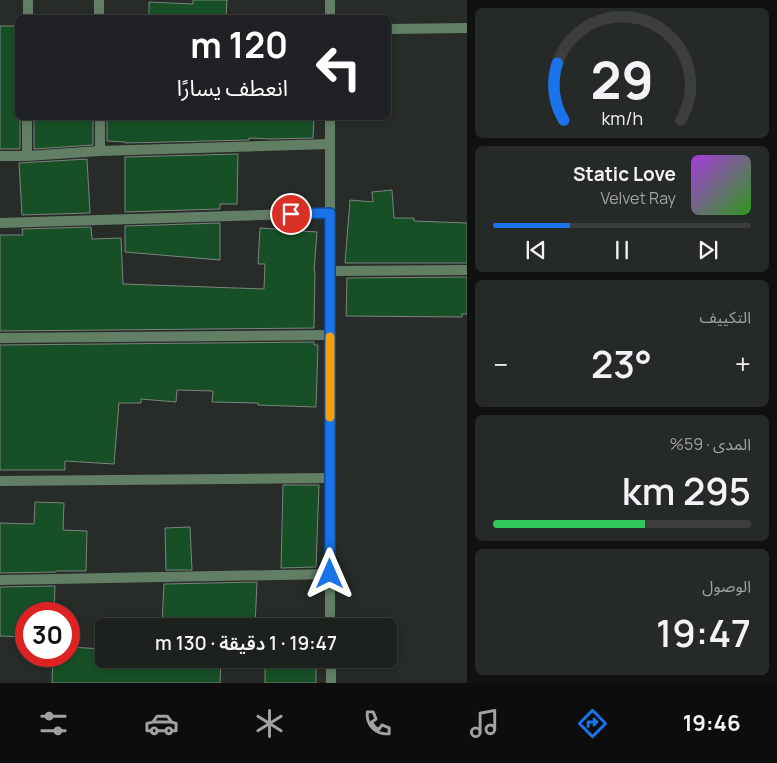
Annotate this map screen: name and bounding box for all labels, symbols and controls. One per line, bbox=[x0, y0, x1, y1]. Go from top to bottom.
text: 120 m bbox=[190, 21, 288, 69]
icon: left bbox=[306, 35, 371, 100]
text: 29 bbox=[590, 44, 654, 115]
text: انعطف يسارًا bbox=[177, 73, 288, 103]
text: km/h bbox=[601, 106, 643, 130]
text: Static Love bbox=[573, 161, 676, 187]
text: Velvet Ray bbox=[601, 187, 676, 209]
pin bbox=[270, 193, 312, 235]
icon: arrive bbox=[277, 200, 305, 228]
icon: previous bbox=[522, 236, 550, 264]
icon: pause bbox=[608, 236, 636, 264]
icon: next bbox=[694, 236, 722, 264]
text: التكييف bbox=[699, 306, 751, 328]
text: 23° bbox=[591, 337, 652, 389]
text: − bbox=[493, 345, 508, 383]
text: + bbox=[735, 345, 751, 383]
text: المدى · 59% bbox=[669, 433, 751, 455]
text: 295 km bbox=[622, 464, 751, 516]
position arrow bbox=[303, 547, 355, 599]
text: الوصول bbox=[702, 575, 751, 597]
speed limit sign: 30 bbox=[15, 602, 80, 667]
text: 19:47 bbox=[656, 606, 751, 658]
text: 19:47 · 1 دقيقة · 130 m bbox=[155, 630, 337, 656]
icon: filters bbox=[36, 706, 71, 741]
icon: car bbox=[144, 706, 179, 741]
icon: climate bbox=[252, 706, 287, 741]
icon: phone bbox=[360, 706, 395, 741]
icon: music bbox=[467, 706, 502, 741]
icon: directions bbox=[575, 706, 610, 741]
text: 19:46 bbox=[683, 708, 741, 738]

